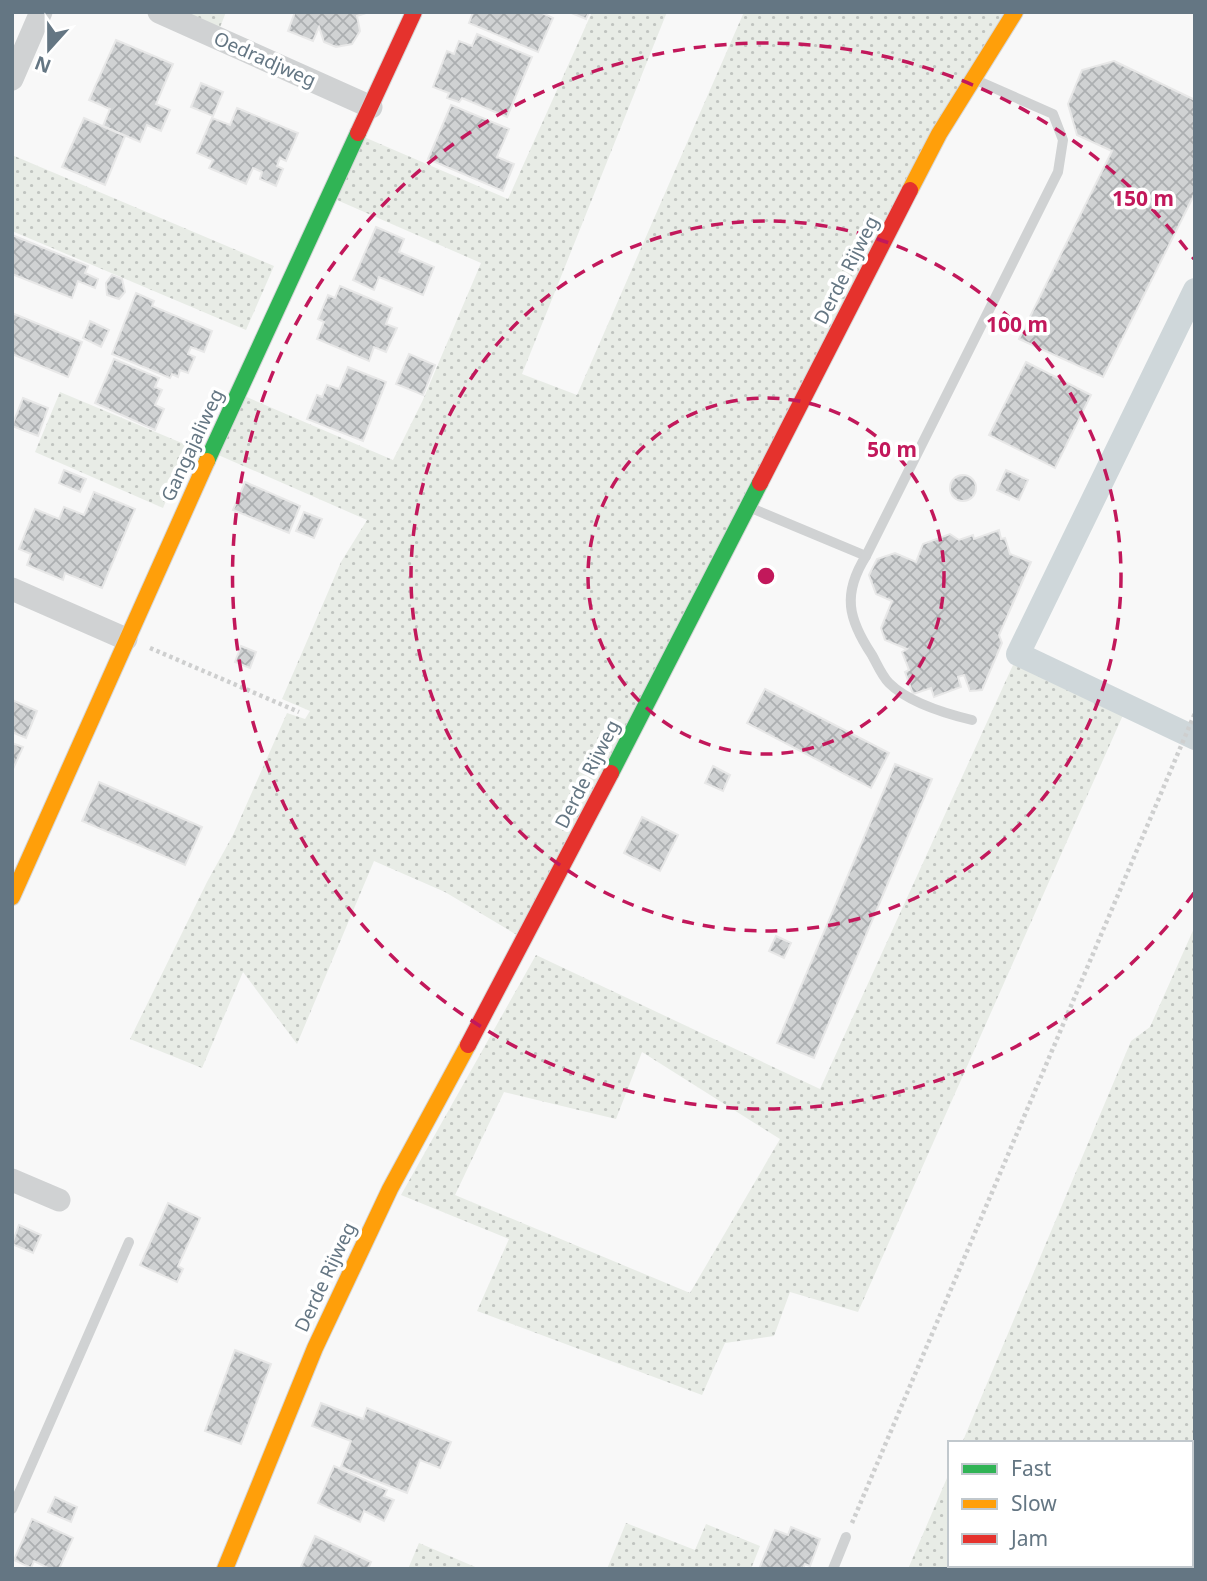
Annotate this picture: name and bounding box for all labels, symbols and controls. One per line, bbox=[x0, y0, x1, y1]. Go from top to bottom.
north arrow bbox=[14, 14, 84, 84]
street label: Oedradjweg bbox=[210, 25, 320, 93]
text: N bbox=[31, 50, 55, 80]
text: 150 m bbox=[1112, 184, 1174, 212]
street label: Derde Rijweg bbox=[808, 211, 884, 329]
text: 100 m bbox=[986, 310, 1048, 338]
street label: Gangajaliweg bbox=[155, 385, 229, 505]
text: 50 m bbox=[867, 435, 917, 463]
centre of rings bbox=[754, 564, 778, 588]
street label: Derde Rijweg bbox=[549, 715, 625, 833]
street label: Derde Rijweg bbox=[288, 1218, 362, 1336]
legend bbox=[948, 1441, 1193, 1567]
text: Fast bbox=[1011, 1454, 1052, 1482]
text: Slow bbox=[1011, 1489, 1057, 1517]
text: Jam bbox=[1009, 1524, 1048, 1552]

